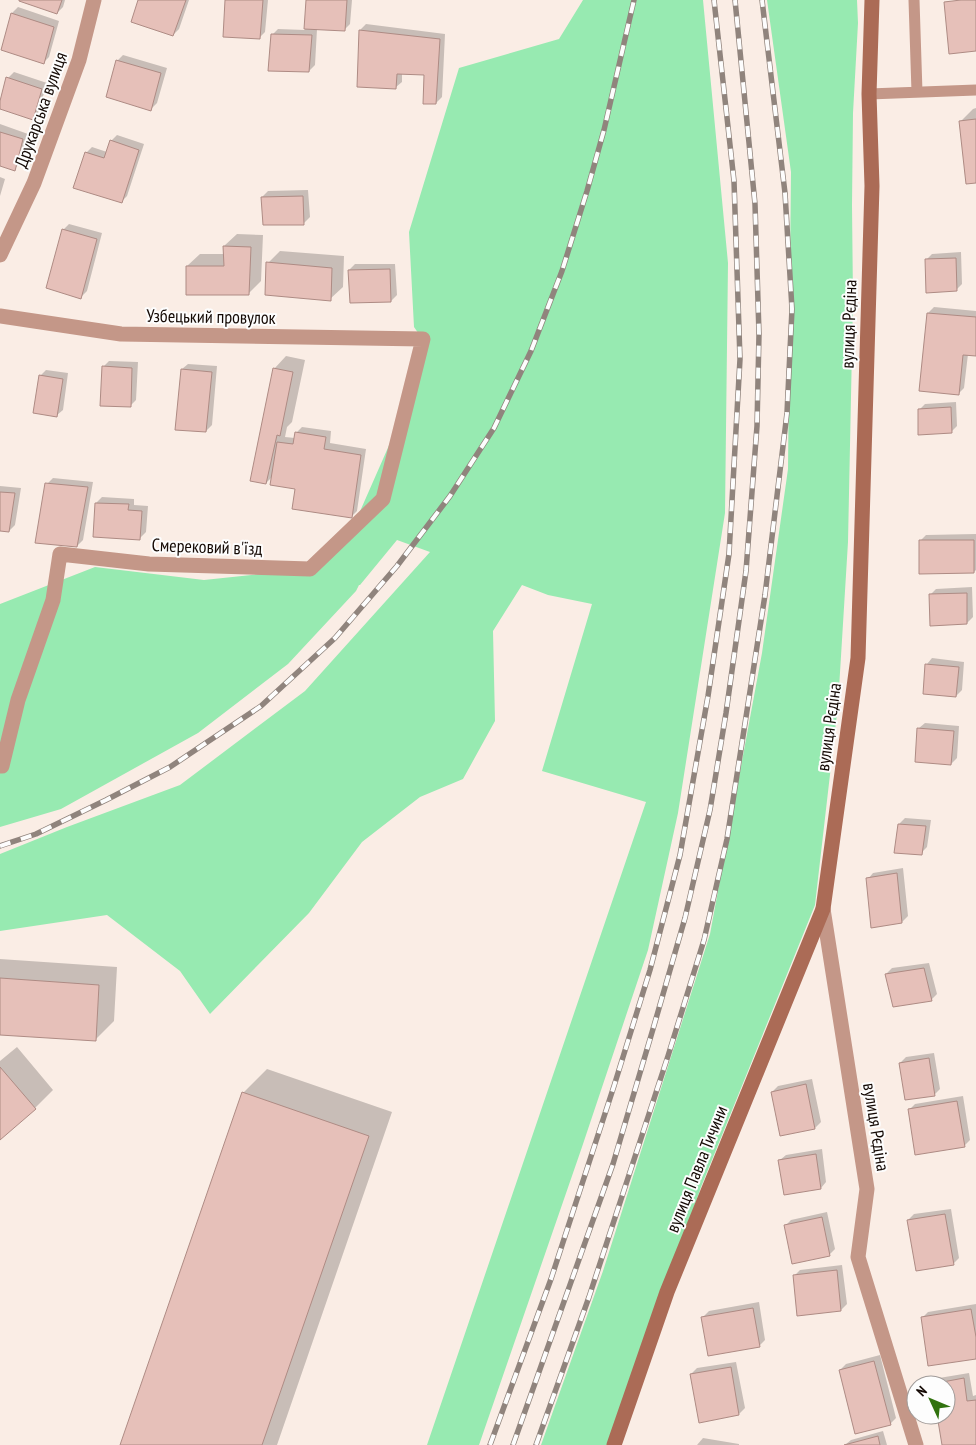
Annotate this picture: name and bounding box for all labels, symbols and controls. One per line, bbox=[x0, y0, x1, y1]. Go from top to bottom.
street label: Друкарська вулиця bbox=[9, 49, 72, 171]
street label: вулиця Рєдіна bbox=[835, 279, 862, 369]
street label: Узбецький провулок bbox=[146, 304, 276, 329]
street label: Смерековий в'їзд bbox=[151, 533, 263, 560]
street label: вулиця Рєдіна bbox=[811, 681, 846, 773]
street label: вулиця Рєдіна bbox=[858, 1081, 895, 1173]
street label: вулиця Павла Тичини bbox=[661, 1102, 732, 1236]
north arrow bbox=[906, 1375, 956, 1425]
text: N bbox=[913, 1382, 931, 1400]

